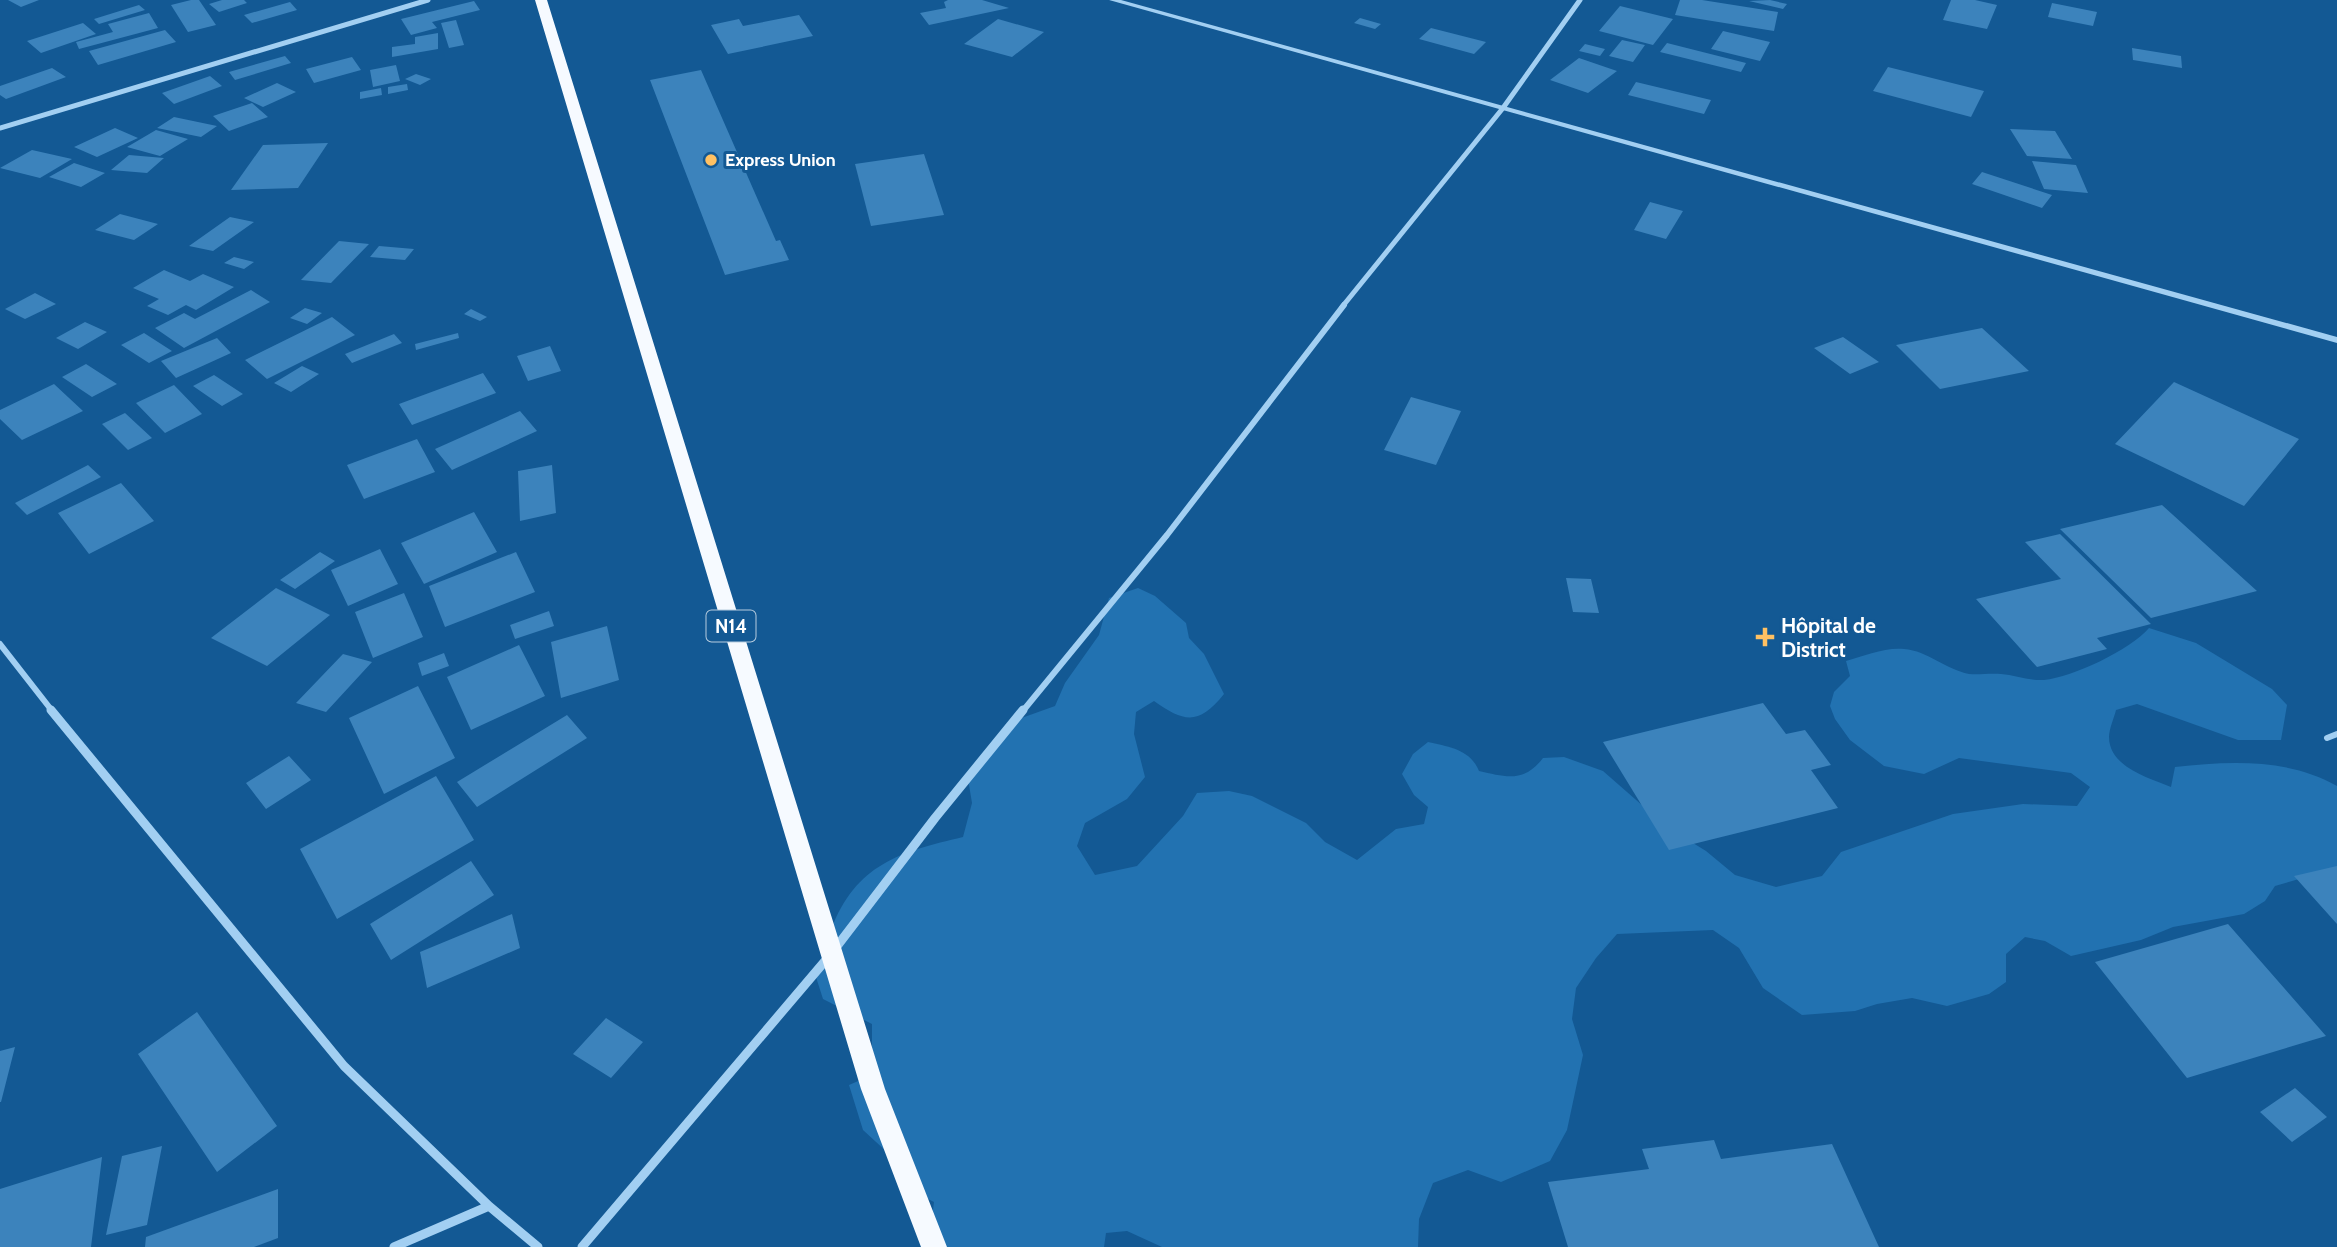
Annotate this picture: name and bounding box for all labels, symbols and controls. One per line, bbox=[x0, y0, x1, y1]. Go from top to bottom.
place label: Express Union bbox=[725, 149, 836, 171]
marker: Express Union bbox=[703, 152, 719, 168]
road number: N14 bbox=[706, 610, 756, 642]
place label: Hôpital de District bbox=[1781, 613, 1876, 662]
marker: Hôpital de District bbox=[1755, 627, 1775, 647]

